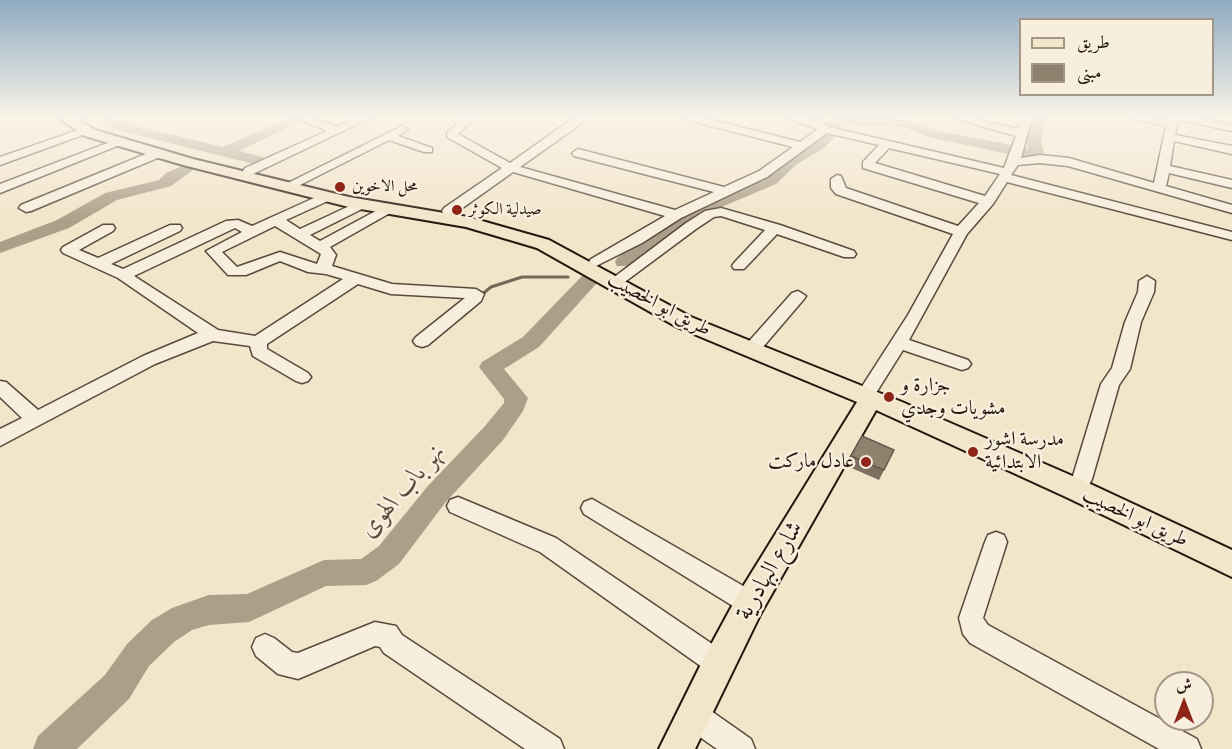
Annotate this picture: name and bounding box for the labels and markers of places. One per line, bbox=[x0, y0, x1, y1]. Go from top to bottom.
place label: محل الاخوين bbox=[352, 177, 418, 197]
marker: محل الاخوين bbox=[333, 180, 347, 194]
place label: صيدلية الكوثر bbox=[469, 200, 542, 220]
marker: صيدلية الكوثر bbox=[450, 203, 464, 217]
place label: جزارة و مشويات وجدي bbox=[901, 374, 1005, 421]
marker: جزارة و مشويات وجدي bbox=[882, 390, 896, 404]
place label: مدرسة اشور الابتدائية bbox=[985, 428, 1064, 475]
marker: مدرسة اشور الابتدائية bbox=[966, 445, 980, 459]
place label: عادل ماركت bbox=[768, 450, 854, 474]
marker: عادل ماركت bbox=[859, 455, 873, 469]

